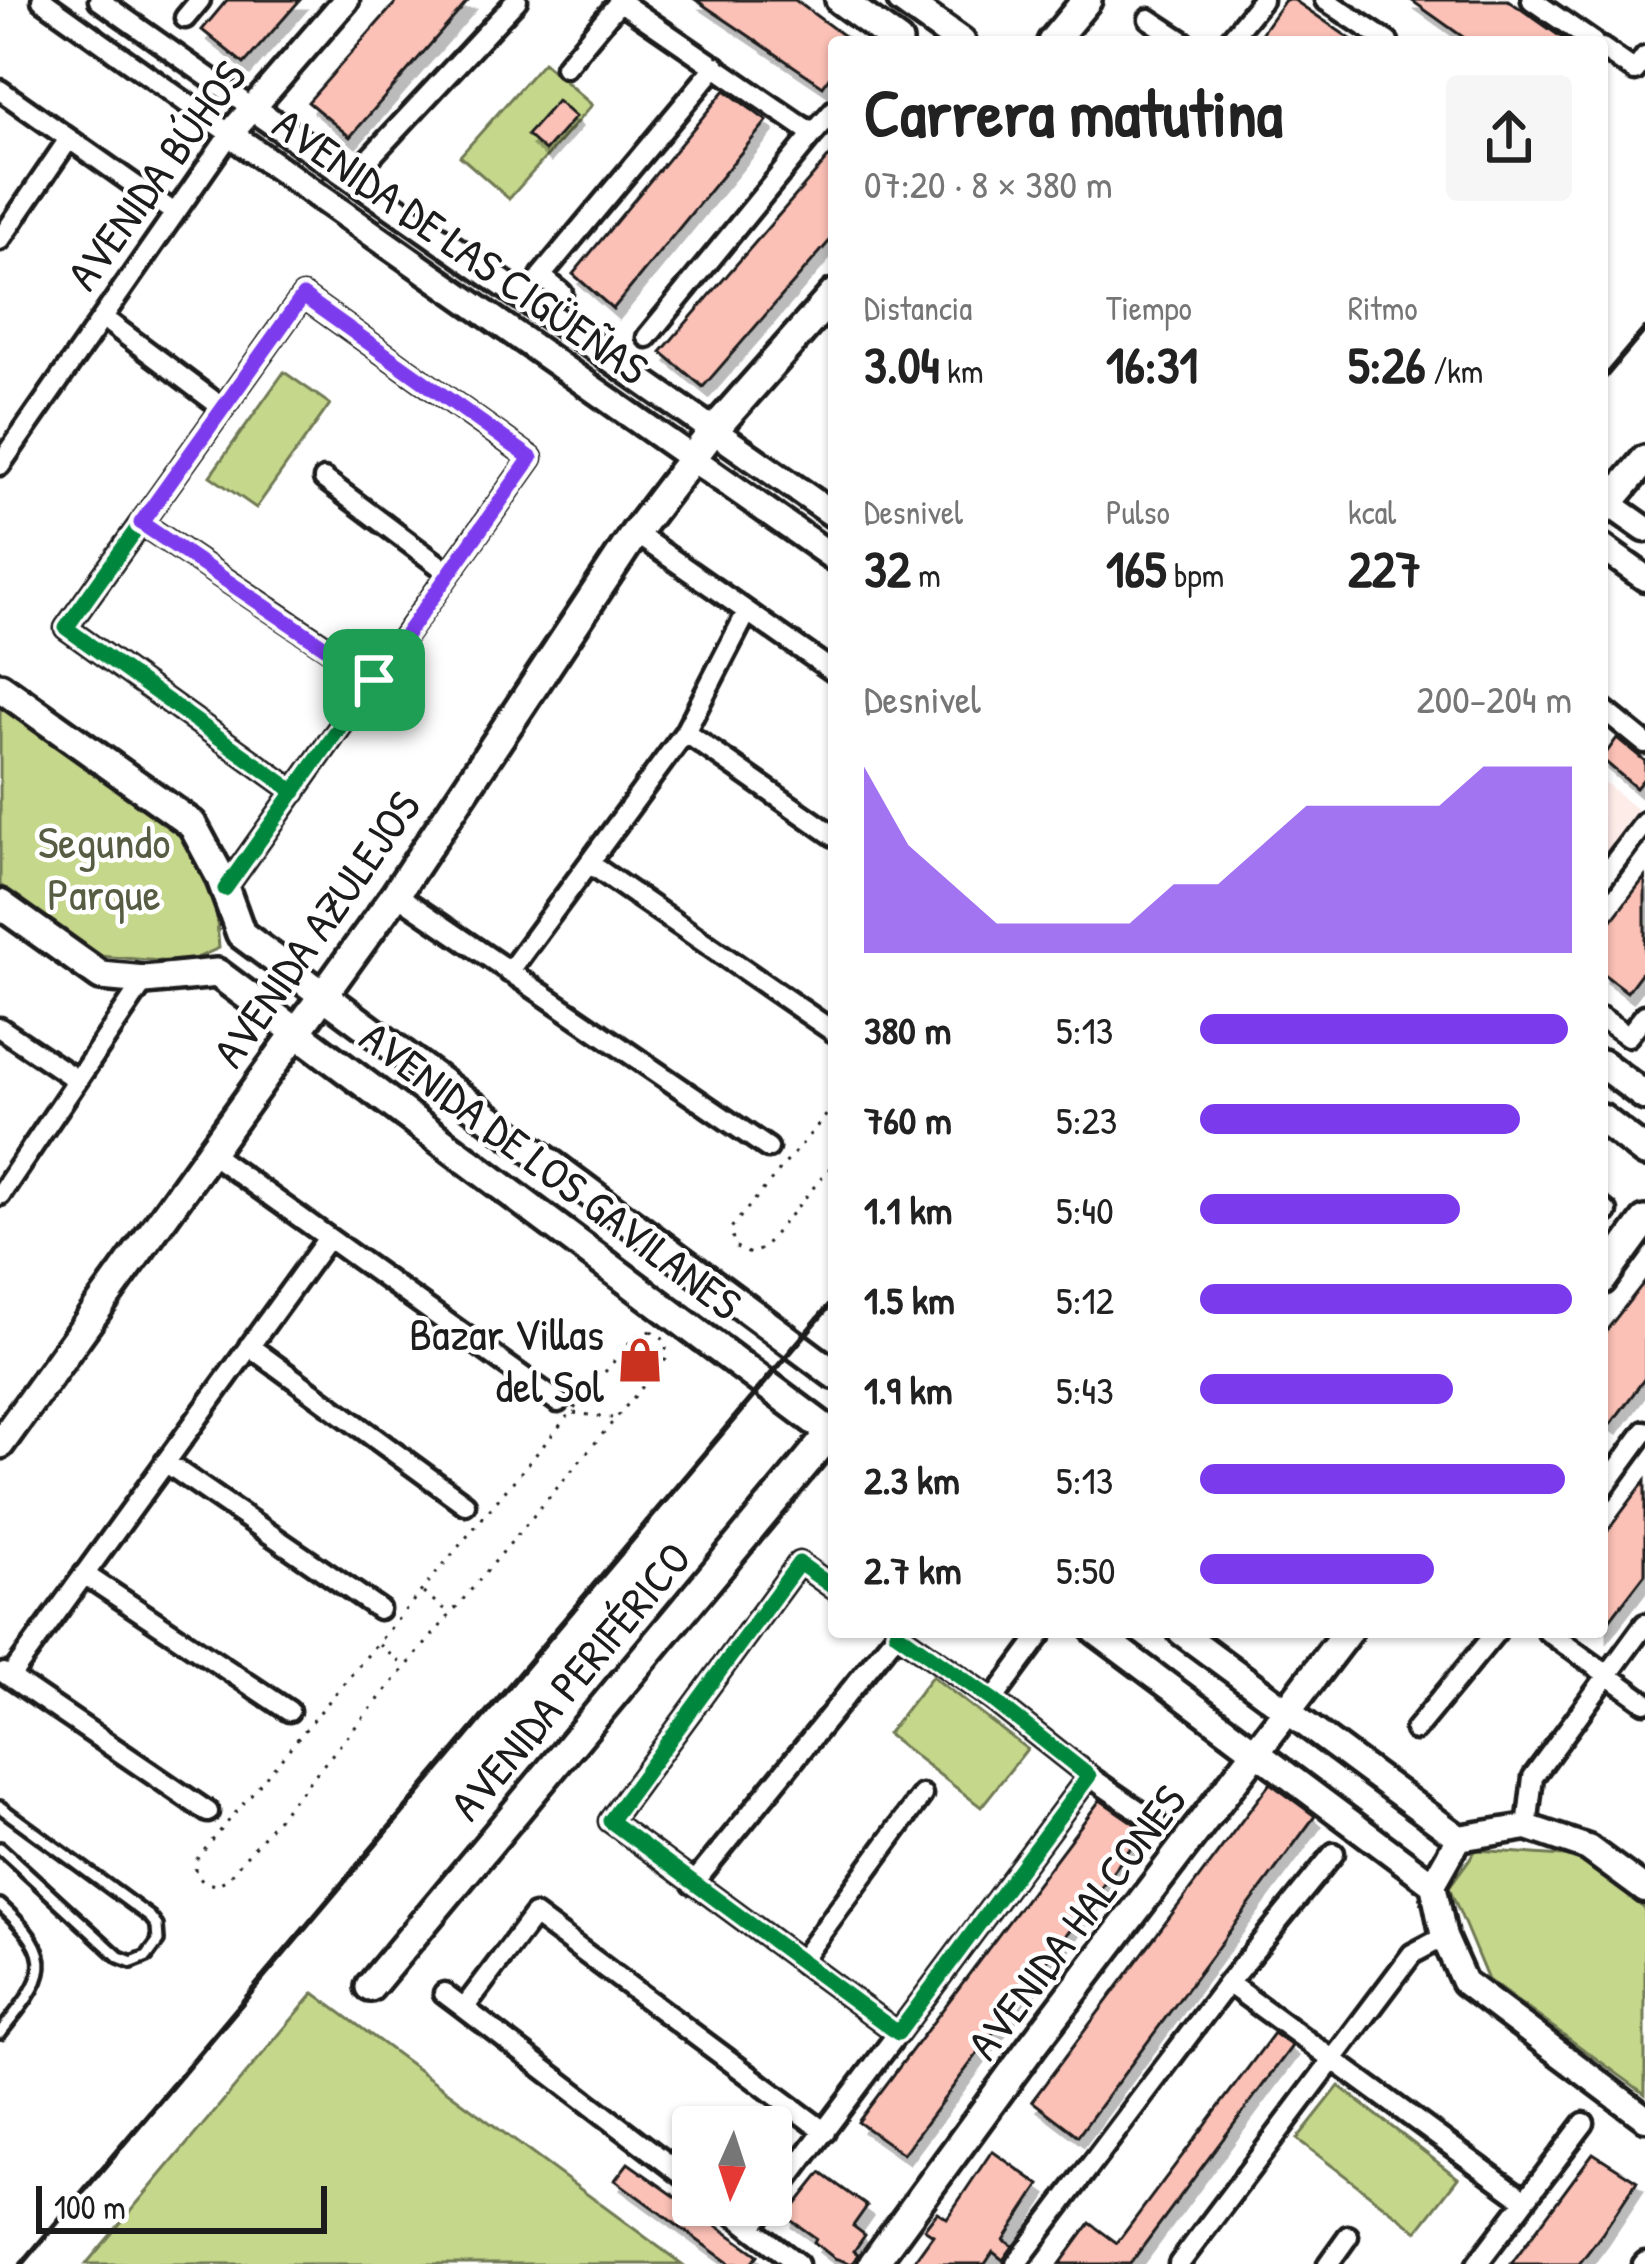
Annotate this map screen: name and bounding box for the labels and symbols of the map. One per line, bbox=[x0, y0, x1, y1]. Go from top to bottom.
street label: AVENIDA BÚHOS bbox=[52, 48, 260, 302]
street label: AVENIDA DE LAS CIGÜEÑAS bbox=[262, 93, 661, 398]
pin bbox=[323, 629, 425, 731]
street label: AVENIDA AZULEJOS bbox=[198, 779, 433, 1079]
park label: Segundo Parque bbox=[38, 811, 170, 924]
street label: AVENIDA DE LOS GAVILANES bbox=[348, 1006, 754, 1333]
place label: Bazar Villas del Sol bbox=[409, 1303, 604, 1416]
shop icon: Bazar Villas del Sol bbox=[615, 1335, 665, 1385]
street label: AVENIDA PERIFÉRICO bbox=[435, 1529, 704, 1833]
street label: AVENIDA HALCONES bbox=[952, 1772, 1199, 2072]
north arrow bbox=[672, 2106, 792, 2226]
scale bar bbox=[36, 2180, 327, 2233]

